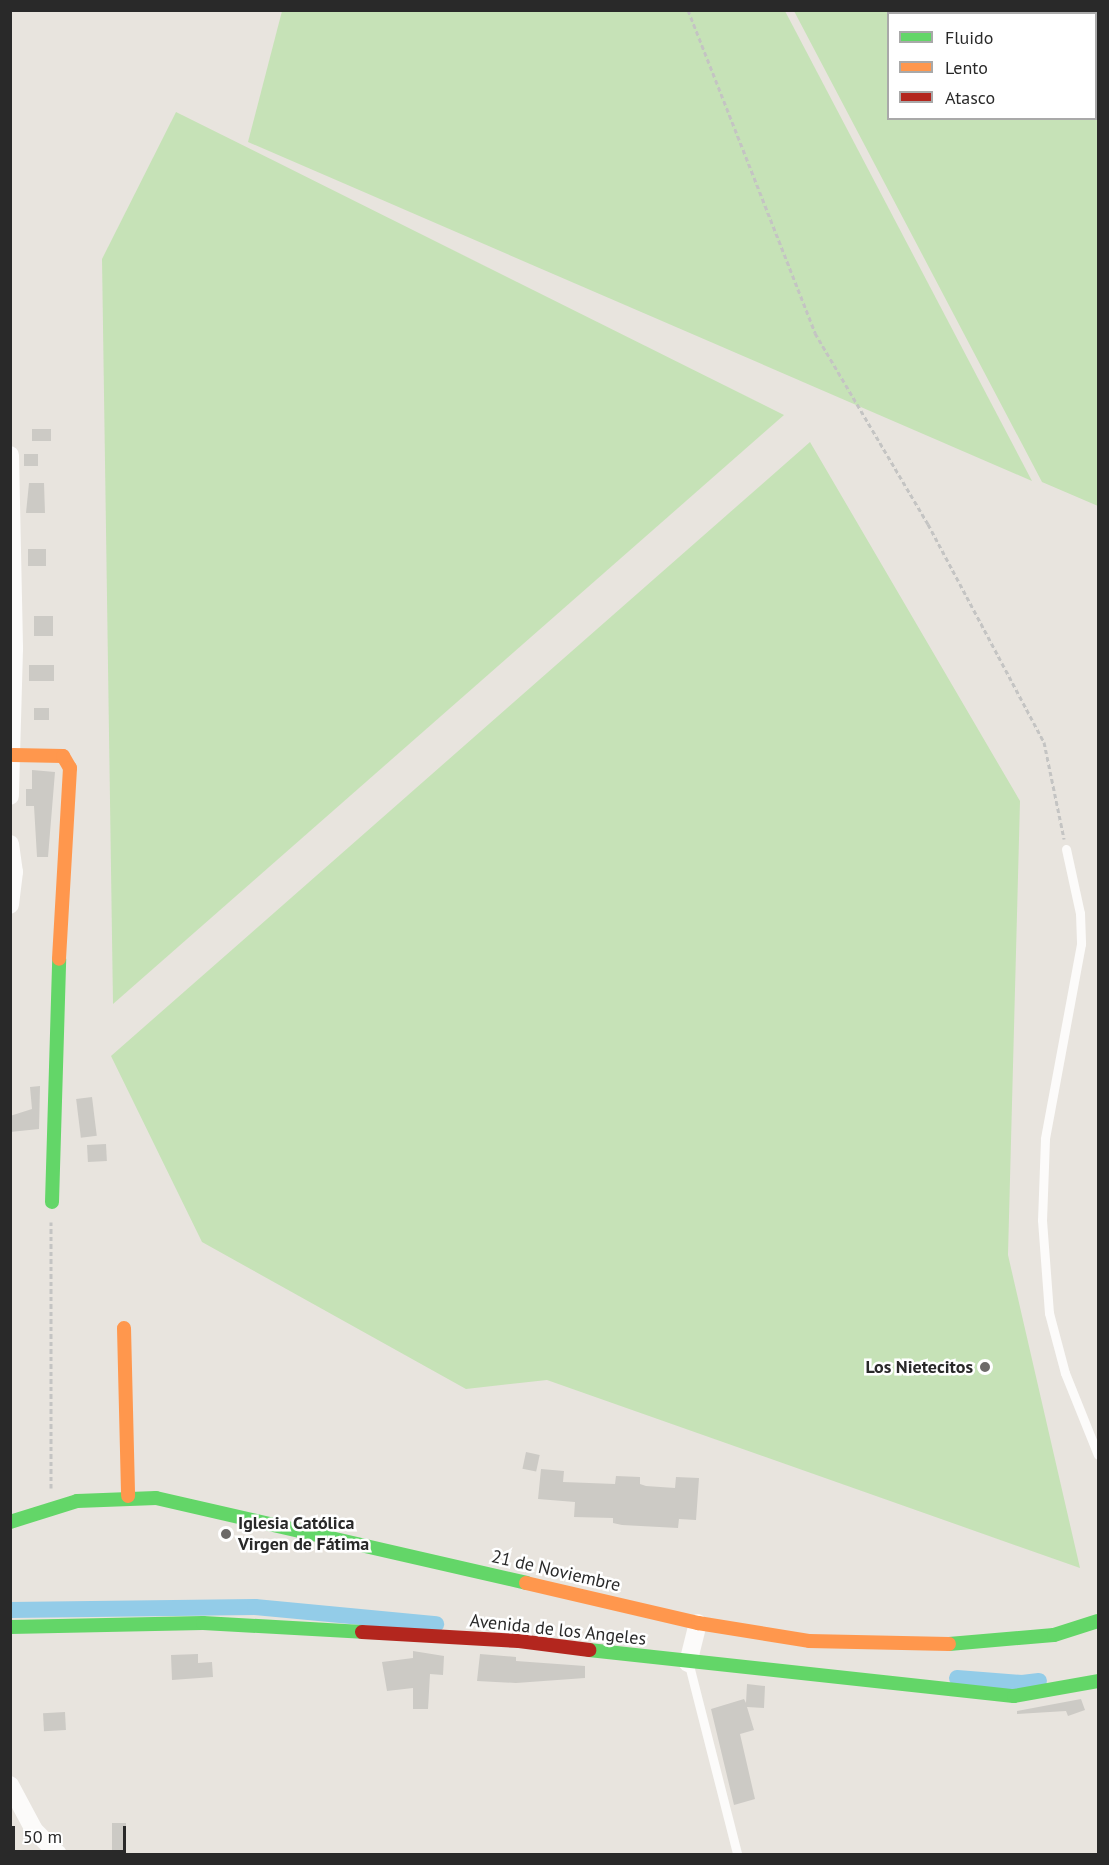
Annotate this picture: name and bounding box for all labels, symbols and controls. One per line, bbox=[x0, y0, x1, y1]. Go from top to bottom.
legend bbox=[887, 12, 1097, 120]
text: Fluido bbox=[945, 26, 993, 49]
text: Lento bbox=[945, 56, 988, 79]
text: Atasco bbox=[945, 86, 995, 109]
place label: Los Nietecitos bbox=[865, 1356, 973, 1378]
marker: Los Nietecitos bbox=[978, 1360, 992, 1374]
place label: Iglesia Católica Virgen de Fátima bbox=[238, 1513, 369, 1556]
marker: Iglesia Católica Virgen de Fátima bbox=[219, 1527, 233, 1541]
street label: 21 de Noviembre bbox=[489, 1546, 623, 1596]
street label: Avenida de los Angeles bbox=[469, 1610, 647, 1650]
scale bar bbox=[15, 1814, 129, 1852]
text: 50 m bbox=[23, 1825, 62, 1848]

